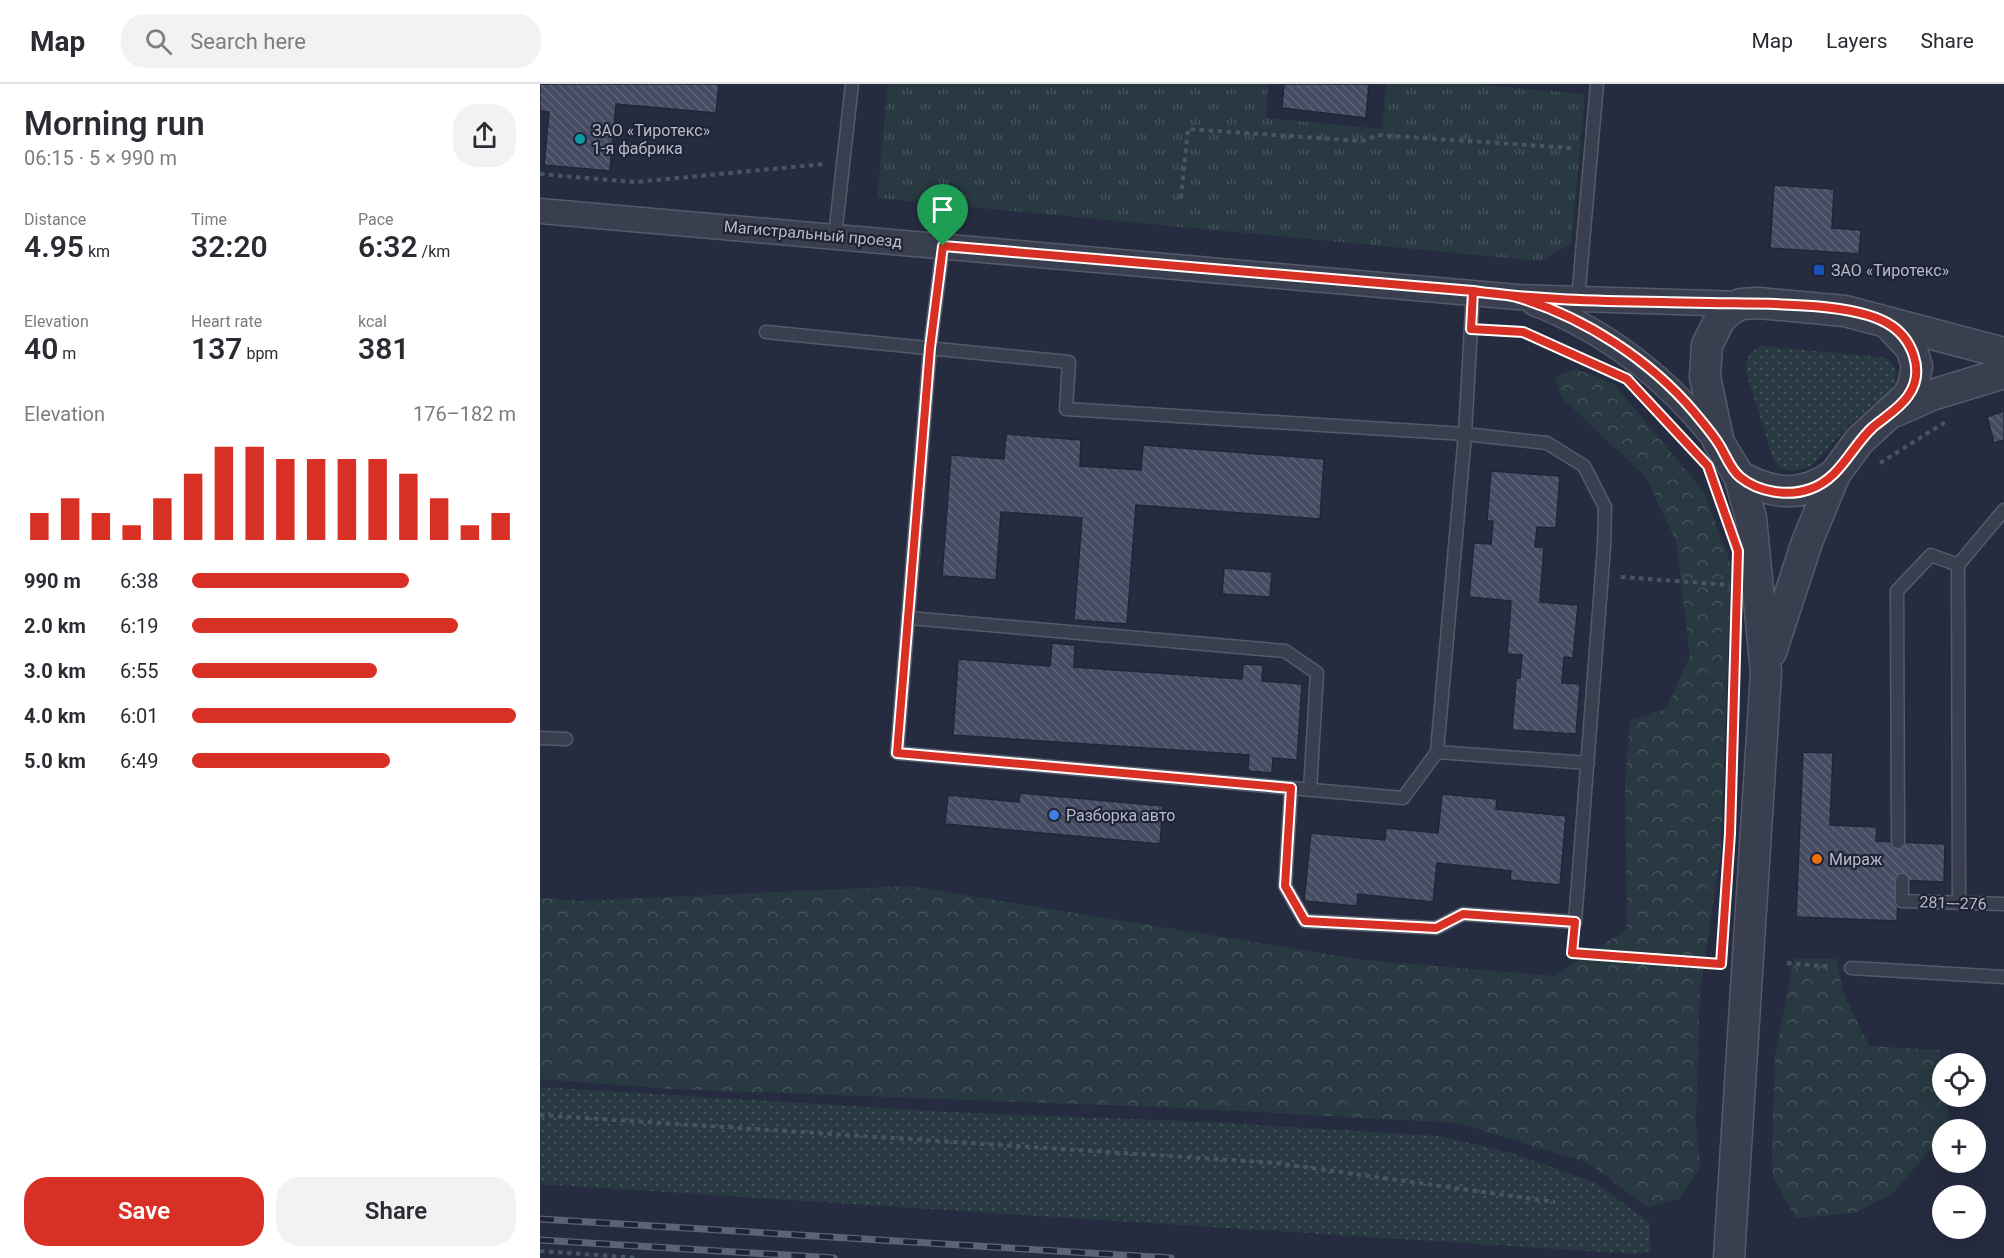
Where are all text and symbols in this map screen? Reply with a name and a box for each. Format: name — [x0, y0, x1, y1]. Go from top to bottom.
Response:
search box — [121, 14, 541, 68]
text: Map — [30, 25, 85, 58]
icon: search — [142, 25, 175, 58]
text: Search here — [190, 29, 306, 54]
text: Map — [1751, 29, 1793, 53]
text: Layers — [1826, 29, 1887, 53]
text: Share — [1920, 29, 1974, 53]
text: Morning run — [24, 104, 205, 143]
button: share — [453, 104, 516, 167]
place label: ЗАО «Тиротекс» 1-я фабрика — [592, 121, 710, 158]
marker: ЗАО «Тиротекс» 1-я фабрика — [573, 132, 587, 146]
text: 06:15 · 5 × 990 m — [24, 146, 177, 170]
pin — [917, 184, 968, 246]
icon: arrive — [926, 193, 959, 226]
text: Distance — [24, 210, 86, 229]
text: Time — [191, 210, 227, 229]
text: Pace — [358, 210, 394, 229]
street label: Магистральный проезд — [723, 217, 903, 251]
text: 4.95 — [24, 229, 84, 264]
text: 32:20 — [191, 229, 268, 264]
text: 6:32 — [358, 229, 418, 264]
text: km — [84, 242, 110, 261]
text: /km — [418, 242, 450, 261]
place label: ЗАО «Тиротекс» — [1831, 261, 1949, 280]
marker: ЗАО «Тиротекс» — [1812, 263, 1826, 277]
text: Elevation — [24, 312, 89, 331]
text: Heart rate — [191, 312, 262, 331]
text: kcal — [358, 312, 387, 331]
text: 40 — [24, 331, 58, 366]
text: 137 — [191, 331, 242, 366]
text: 381 — [358, 331, 409, 366]
text: m — [58, 344, 76, 363]
text: bpm — [242, 344, 278, 363]
text: Elevation — [24, 402, 105, 426]
text: 176–182 m — [413, 402, 516, 426]
text: 990 m — [24, 569, 81, 593]
text: 6:38 — [120, 569, 159, 593]
text: 2.0 km — [24, 614, 86, 638]
text: 6:19 — [120, 614, 159, 638]
text: 3.0 km — [24, 659, 86, 683]
text: 6:55 — [120, 659, 159, 683]
text: 4.0 km — [24, 704, 86, 728]
text: 6:01 — [120, 704, 159, 728]
text: 5.0 km — [24, 749, 86, 773]
text: 6:49 — [120, 749, 159, 773]
place label: Разборка авто — [1066, 806, 1175, 825]
marker: Разборка авто — [1047, 808, 1061, 822]
place label: Мираж — [1829, 850, 1883, 869]
marker: Мираж — [1810, 852, 1824, 866]
street label: 281---276 — [1919, 892, 1987, 914]
map controls — [1932, 1053, 1986, 1239]
button: locate — [1932, 1053, 1986, 1107]
button: + — [1932, 1119, 1986, 1173]
button: Save — [24, 1177, 264, 1246]
button: Share — [276, 1177, 516, 1246]
button: − — [1932, 1185, 1986, 1239]

